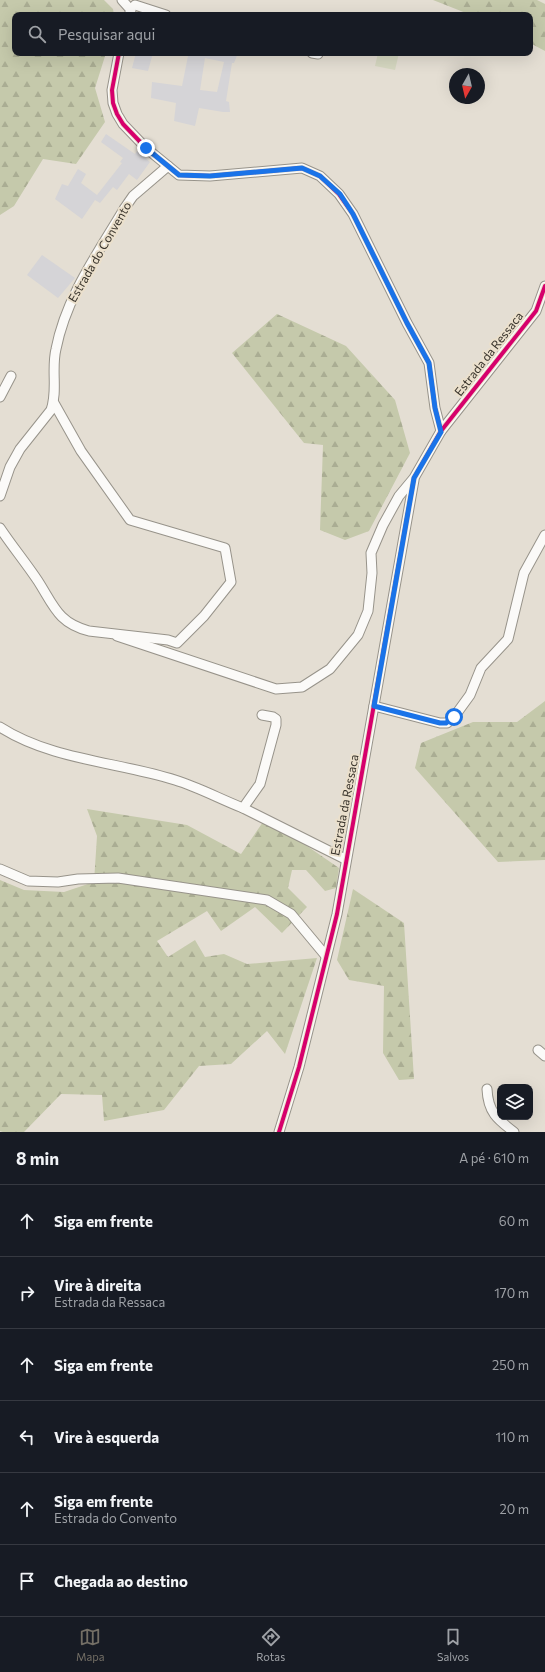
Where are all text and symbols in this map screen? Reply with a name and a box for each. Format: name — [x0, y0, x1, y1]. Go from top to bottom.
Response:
search box — [12, 12, 533, 56]
icon: search — [26, 23, 48, 45]
text: Pesquisar aqui — [58, 25, 155, 43]
north arrow — [449, 68, 485, 104]
route end — [137, 139, 155, 157]
street label: Estrada do Convento — [65, 199, 134, 304]
street label: Estrada da Ressaca — [451, 309, 525, 398]
route start — [445, 708, 463, 726]
street label: Estrada da Ressaca — [327, 753, 361, 857]
map controls — [497, 1084, 533, 1120]
button: layers — [497, 1084, 533, 1120]
text: 8 min — [16, 1148, 59, 1169]
text: A pé · 610 m — [459, 1150, 529, 1166]
icon: ahead — [16, 1210, 38, 1232]
text: Siga em frente — [54, 1212, 153, 1230]
text: 60 m — [499, 1213, 529, 1229]
text: Vire à direita — [54, 1276, 142, 1294]
icon: right — [16, 1282, 38, 1304]
text: 170 m — [494, 1285, 529, 1301]
text: Estrada da Ressaca — [54, 1294, 165, 1310]
icon: ahead — [16, 1354, 38, 1376]
text: Siga em frente — [54, 1356, 153, 1374]
text: 250 m — [492, 1357, 529, 1373]
icon: left — [16, 1426, 38, 1448]
text: Vire à esquerda — [54, 1428, 159, 1446]
text: 110 m — [496, 1429, 529, 1445]
text: Siga em frente — [54, 1492, 153, 1510]
icon: ahead — [16, 1498, 38, 1520]
text: 20 m — [500, 1501, 529, 1517]
text: Estrada do Convento — [54, 1510, 177, 1526]
icon: arrive — [16, 1570, 38, 1592]
text: Chegada ao destino — [54, 1572, 188, 1590]
tab: Mapa — [76, 1626, 104, 1663]
tab: Rotas — [256, 1626, 285, 1663]
tab: Salvos — [437, 1626, 469, 1663]

